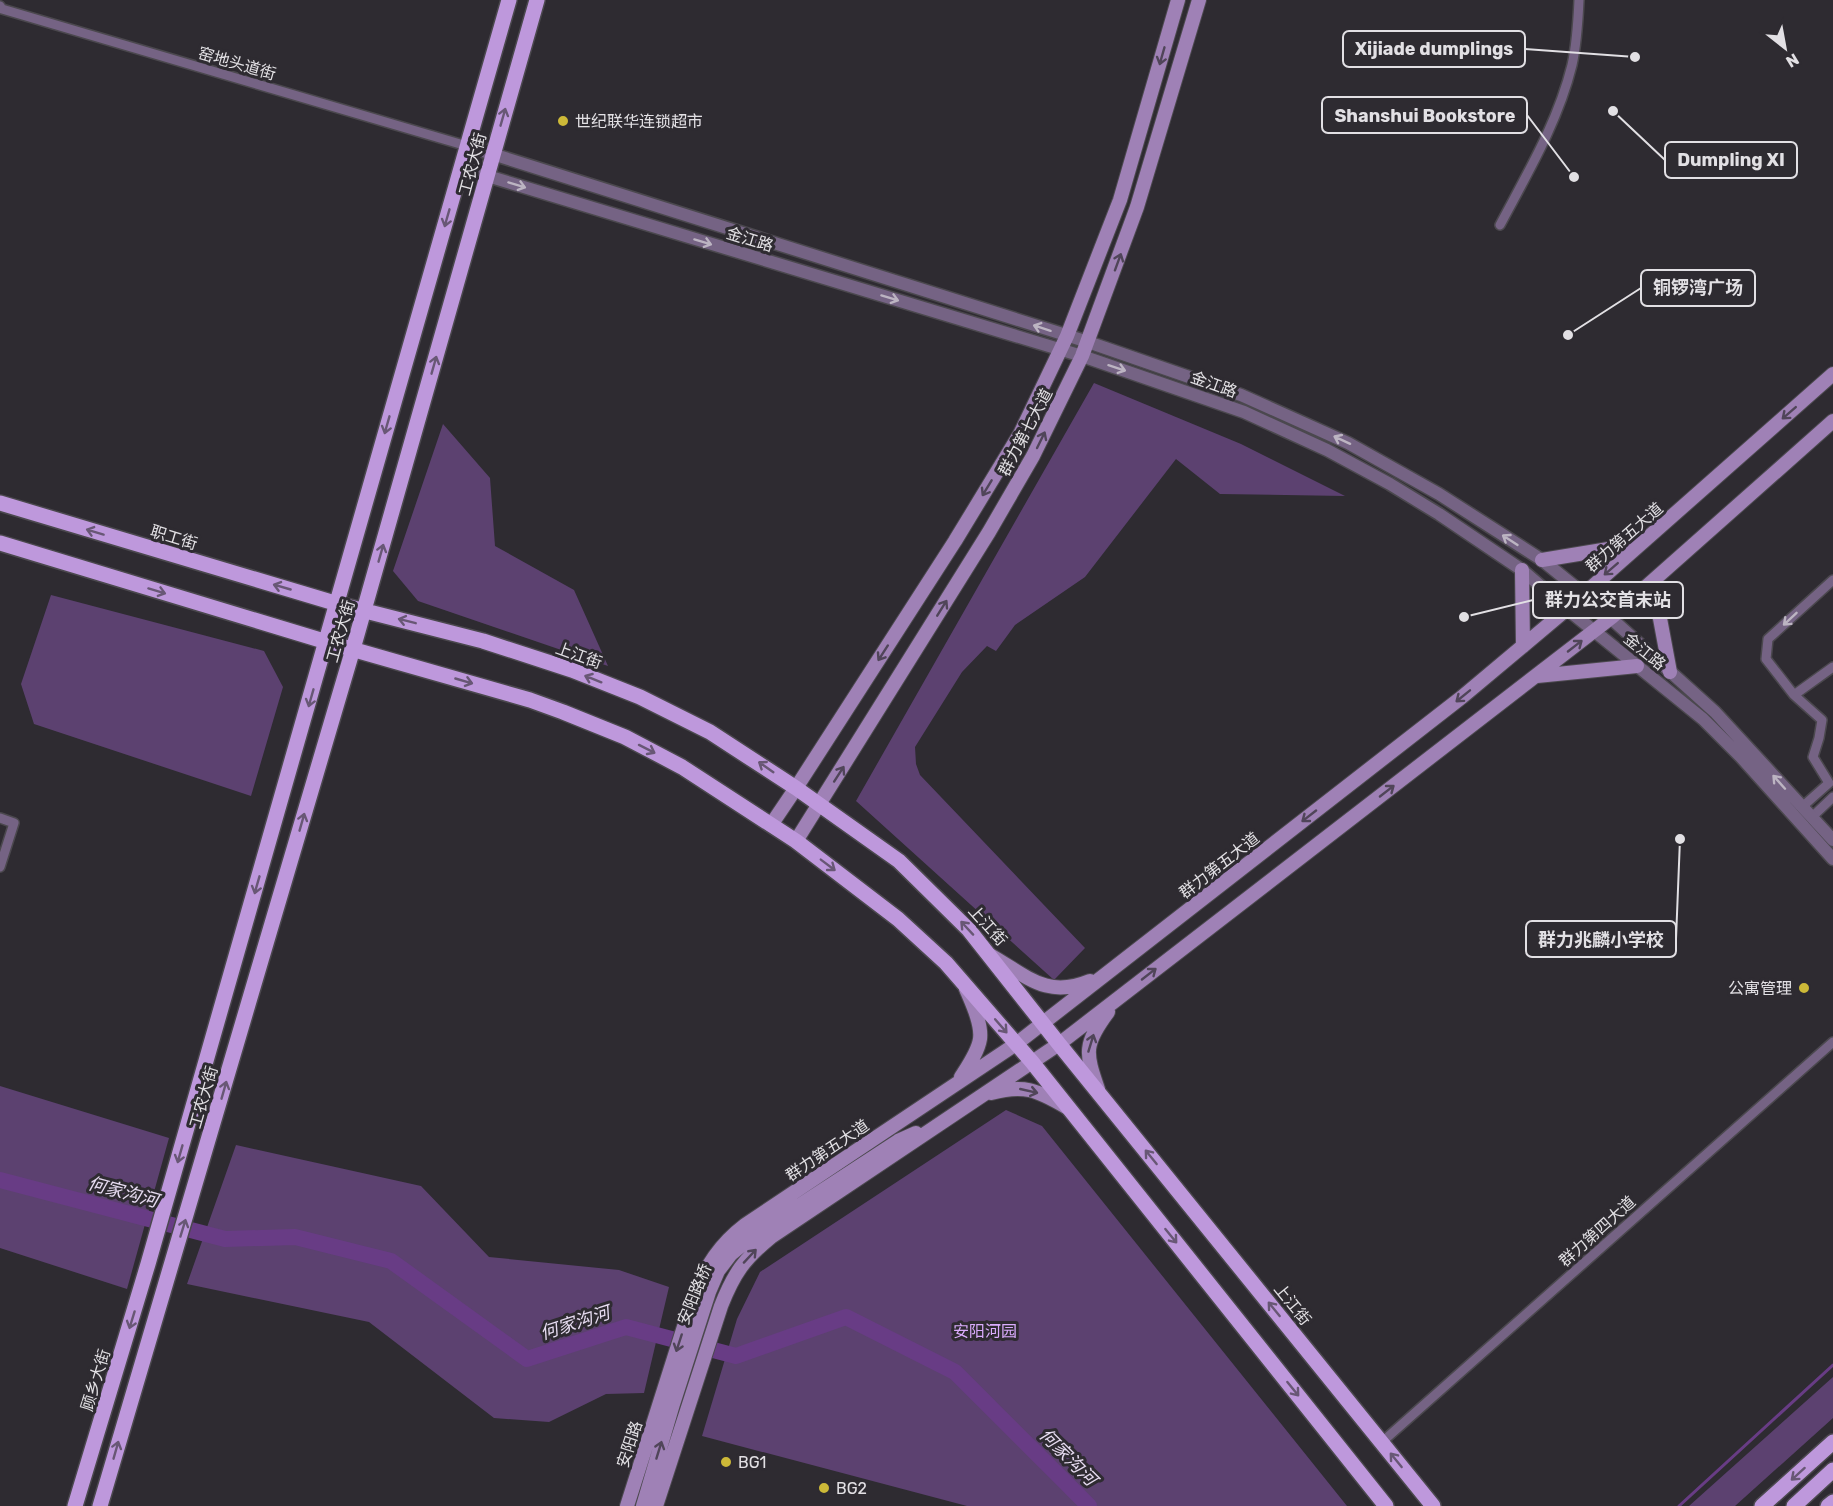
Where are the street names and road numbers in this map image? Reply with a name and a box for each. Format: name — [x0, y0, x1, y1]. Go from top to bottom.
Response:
street label: 窑地头道街 — [196, 43, 278, 84]
street label: 工农大街 — [455, 131, 490, 198]
street label: 金江路 — [724, 223, 776, 256]
street label: 金江路 — [1188, 367, 1240, 402]
street label: 群力第七大道 — [995, 385, 1056, 479]
street label: 群力第五大道 — [1582, 499, 1667, 576]
street label: 职工街 — [148, 521, 200, 554]
street label: 工农大街 — [323, 598, 358, 665]
street label: 金江路 — [1620, 629, 1669, 674]
street label: 上江街 — [553, 638, 605, 673]
street label: 群力第五大道 — [1176, 828, 1263, 902]
street label: 上江街 — [965, 901, 1011, 950]
street label: 工农大街 — [186, 1064, 221, 1131]
street label: 群力第五大道 — [782, 1116, 872, 1185]
street label: 群力第四大道 — [1555, 1192, 1639, 1271]
street label: 安阳路桥 — [674, 1261, 715, 1327]
street label: 上江街 — [1270, 1280, 1315, 1329]
street label: 顾乡大街 — [77, 1347, 114, 1414]
street label: 安阳路 — [613, 1418, 646, 1470]

